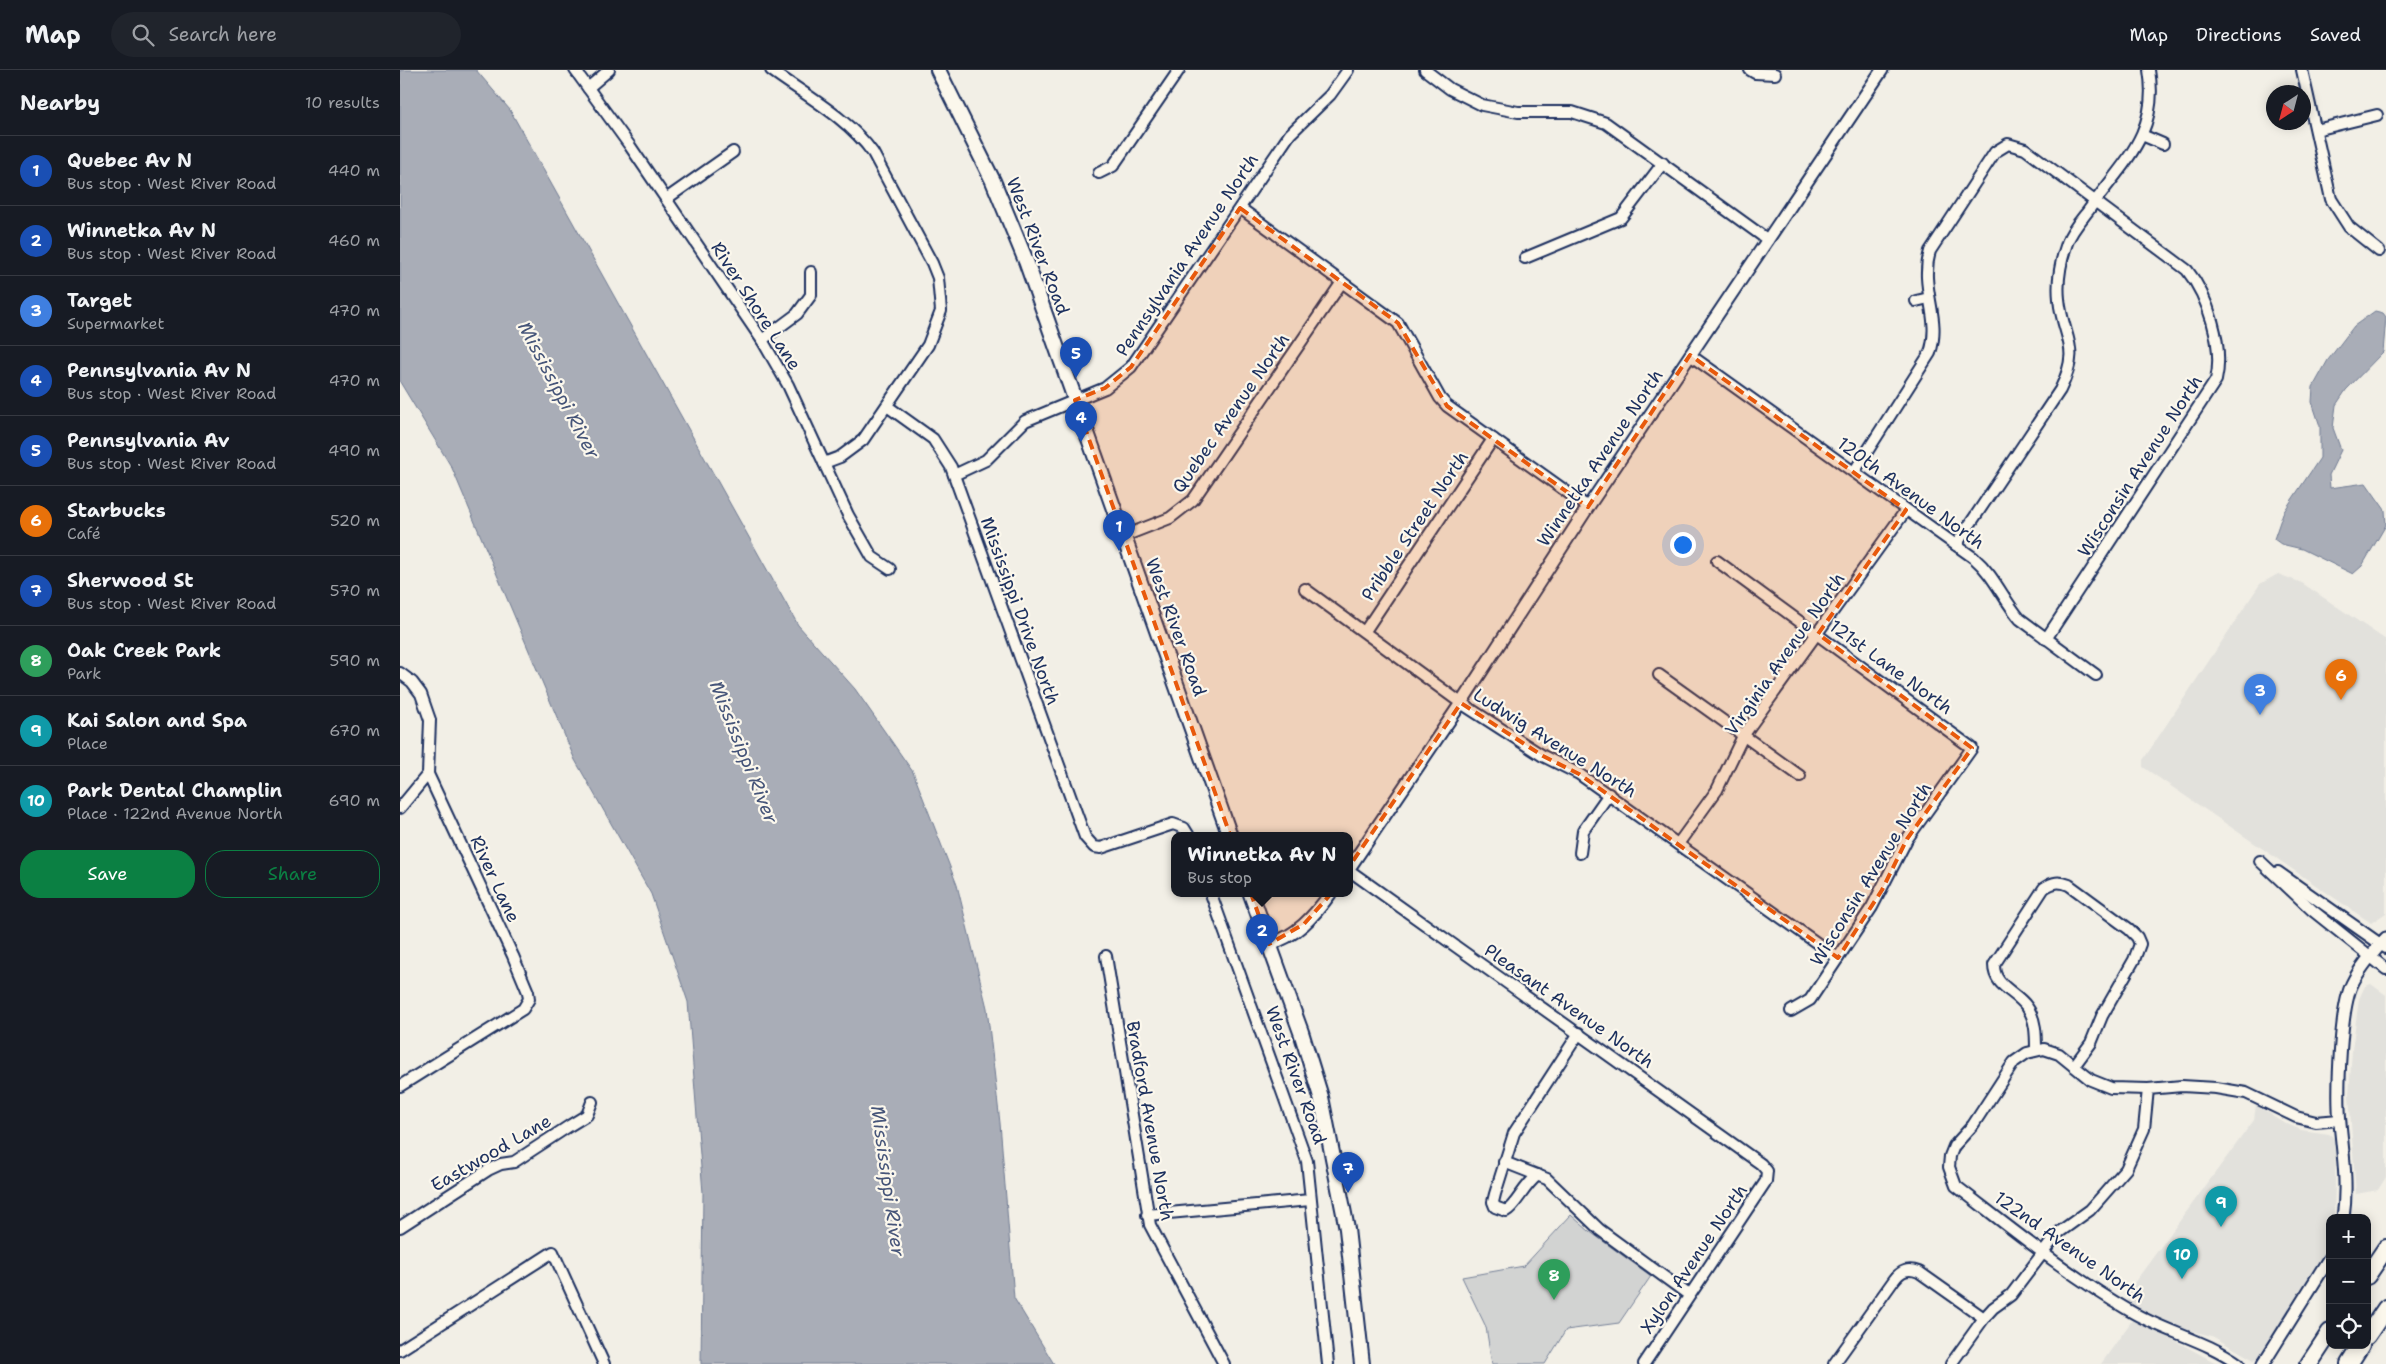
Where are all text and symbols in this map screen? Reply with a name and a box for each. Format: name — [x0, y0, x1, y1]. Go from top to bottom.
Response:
search box — [111, 12, 461, 57]
text: Map — [25, 19, 81, 51]
icon: search — [129, 21, 157, 49]
text: Search here — [169, 22, 277, 47]
text: Map — [2130, 23, 2168, 47]
text: Directions — [2196, 23, 2282, 47]
text: Saved — [2310, 23, 2361, 47]
north arrow — [2266, 85, 2311, 130]
text: Nearby — [20, 89, 100, 117]
text: 10 results — [305, 92, 380, 113]
text: Quebec Av N — [67, 148, 192, 173]
street label: Pennsylvania Avenue North — [1110, 149, 1264, 361]
text: 1 — [32, 160, 40, 181]
text: 440 m — [328, 160, 380, 181]
text: Bus stop · West River Road — [67, 173, 276, 194]
street label: West River Road — [1001, 174, 1075, 318]
text: Winnetka Av N — [67, 218, 216, 243]
text: 2 — [30, 230, 42, 251]
text: 460 m — [328, 230, 380, 251]
street label: River Shore Lane — [705, 237, 807, 375]
text: Bus stop · West River Road — [67, 243, 276, 264]
text: Target — [67, 288, 132, 313]
text: 3 — [30, 300, 42, 321]
text: 470 m — [329, 300, 380, 321]
text: Supermarket — [67, 313, 164, 334]
water label: Mississippi River — [512, 317, 606, 464]
street label: Quebec Avenue North — [1167, 328, 1295, 498]
pin: 5 — [1060, 337, 1092, 378]
text: Pennsylvania Av N — [67, 358, 251, 383]
street label: Winnetka Avenue North — [1532, 365, 1668, 551]
text: 4 — [30, 370, 42, 391]
text: 470 m — [329, 370, 380, 391]
street label: Wisconsin Avenue North — [2072, 370, 2208, 562]
text: Bus stop · West River Road — [67, 383, 276, 404]
pin: 4 — [1065, 401, 1097, 442]
text: Pennsylvania Av — [67, 428, 230, 453]
street label: 120th Avenue North — [1832, 431, 1990, 555]
text: 5 — [31, 440, 41, 461]
text: 490 m — [328, 440, 380, 461]
street label: Pribble Street North — [1356, 446, 1474, 606]
text: Bus stop · West River Road — [67, 453, 276, 474]
text: Starbucks — [67, 498, 166, 523]
text: 6 — [30, 510, 42, 531]
text: 520 m — [330, 510, 380, 531]
pin: 1 — [1103, 510, 1135, 551]
street label: Mississippi Drive North — [975, 514, 1065, 708]
text: Café — [67, 523, 101, 544]
your location — [1670, 532, 1696, 558]
street label: West River Road — [1140, 555, 1212, 699]
text: Sherwood St — [67, 568, 194, 593]
street label: Virginia Avenue North — [1720, 568, 1850, 740]
text: 7 — [30, 580, 42, 601]
text: 570 m — [330, 580, 380, 601]
text: Bus stop · West River Road — [67, 593, 276, 614]
street label: 121st Lane North — [1825, 614, 1957, 720]
text: Oak Creek Park — [67, 638, 221, 663]
text: 8 — [30, 650, 42, 671]
text: 590 m — [330, 650, 380, 671]
pin: 6 — [2325, 659, 2357, 700]
text: Park — [67, 663, 101, 684]
pin: 3 — [2244, 674, 2276, 715]
water label: Mississippi River — [704, 677, 784, 828]
street label: Ludwig Avenue North — [1469, 683, 1641, 803]
text: Kai Salon and Spa — [67, 708, 247, 733]
text: 9 — [30, 720, 42, 741]
text: 670 m — [329, 720, 380, 741]
text: Place — [67, 733, 108, 754]
text: Park Dental Champlin — [67, 778, 282, 803]
street label: Wisconsin Avenue North — [1805, 778, 1937, 970]
text: 10 — [27, 790, 45, 811]
text: 690 m — [329, 790, 380, 811]
text: Place · 122nd Avenue North — [67, 803, 283, 824]
street label: River Lane — [464, 832, 526, 926]
popup — [1171, 832, 1353, 897]
text: Winnetka Av N — [1188, 842, 1337, 867]
button: Save — [20, 850, 195, 898]
button: Share — [205, 850, 380, 898]
text: Bus stop — [1188, 867, 1252, 888]
pin: 2 — [1246, 914, 1278, 955]
street label: Pleasant Avenue North — [1479, 938, 1659, 1074]
street label: West River Road — [1260, 1003, 1332, 1147]
street label: Bradford Avenue North — [1121, 1019, 1179, 1223]
water label: Mississippi River — [865, 1104, 911, 1259]
street label: Eastwood Lane — [426, 1109, 556, 1197]
pin: 7 — [1332, 1152, 1364, 1193]
street label: Xylon Avenue North — [1635, 1180, 1753, 1338]
street label: 122nd Avenue North — [1990, 1186, 2150, 1308]
pin: 9 — [2205, 1186, 2237, 1227]
map controls — [2326, 1214, 2371, 1349]
button: + — [2326, 1214, 2371, 1259]
pin: 10 — [2166, 1238, 2198, 1279]
pin: 8 — [1538, 1259, 1570, 1300]
button: − — [2326, 1259, 2371, 1304]
button: locate — [2326, 1304, 2371, 1349]

